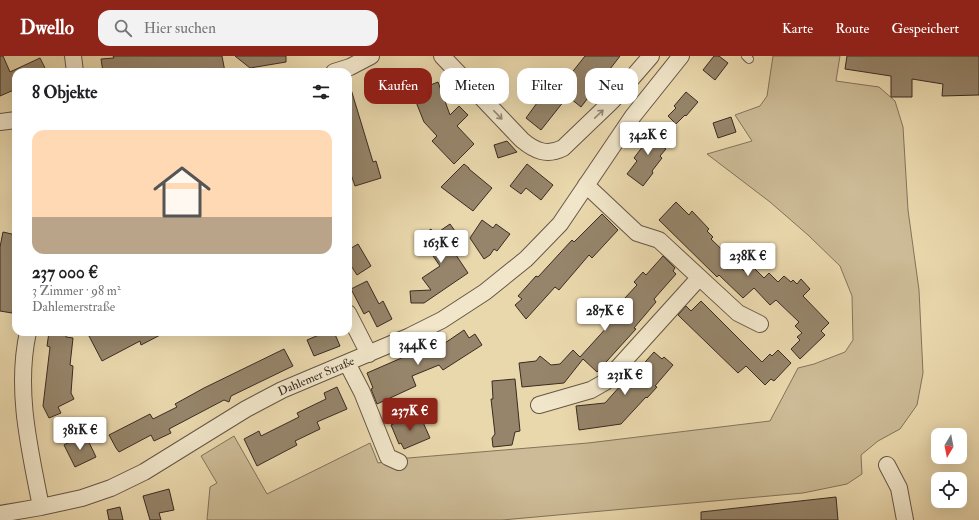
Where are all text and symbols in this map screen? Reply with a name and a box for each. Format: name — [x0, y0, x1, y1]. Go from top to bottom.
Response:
search box — [98, 10, 378, 46]
text: Dwello — [20, 16, 74, 40]
icon: search — [112, 17, 134, 39]
text: Hier suchen — [144, 19, 216, 38]
text: Karte — [782, 20, 813, 37]
text: Route — [835, 20, 869, 37]
text: Gespeichert — [891, 20, 959, 37]
chip: Kaufen — [364, 68, 432, 104]
chip: Mieten — [440, 68, 509, 104]
chip: Filter — [517, 68, 577, 104]
chip: Neu — [585, 68, 638, 104]
icon: filters — [310, 81, 332, 103]
text: 8 Objekte — [32, 82, 97, 103]
one-way arrow — [594, 109, 604, 119]
one-way arrow — [493, 110, 503, 120]
pin: 342K € — [615, 122, 681, 156]
text: 342K € — [629, 127, 667, 143]
icon: home — [146, 156, 218, 228]
pin: 163K € — [408, 230, 474, 264]
text: 163K € — [423, 235, 459, 251]
pin: 238K € — [715, 243, 781, 277]
text: 238K € — [729, 248, 767, 264]
text: 237 000 € — [32, 262, 98, 283]
text: 3 Zimmer · 98 m² — [32, 283, 121, 299]
pin: 287K € — [572, 298, 638, 332]
text: Dahlemerstraße — [32, 299, 115, 315]
text: 287K € — [586, 303, 624, 319]
pin: 344K € — [385, 332, 451, 366]
text: 344K € — [399, 337, 437, 353]
street label: Dahlemer Straße — [276, 354, 357, 399]
pin: 231K € — [592, 362, 658, 396]
text: 231K € — [607, 367, 643, 383]
pin: 237K € — [377, 398, 443, 432]
text: 237K € — [392, 403, 428, 419]
pin: 381K € — [47, 417, 113, 451]
text: 381K € — [62, 422, 98, 438]
north arrow — [931, 428, 967, 464]
map controls — [931, 428, 967, 508]
button: locate — [931, 472, 967, 508]

